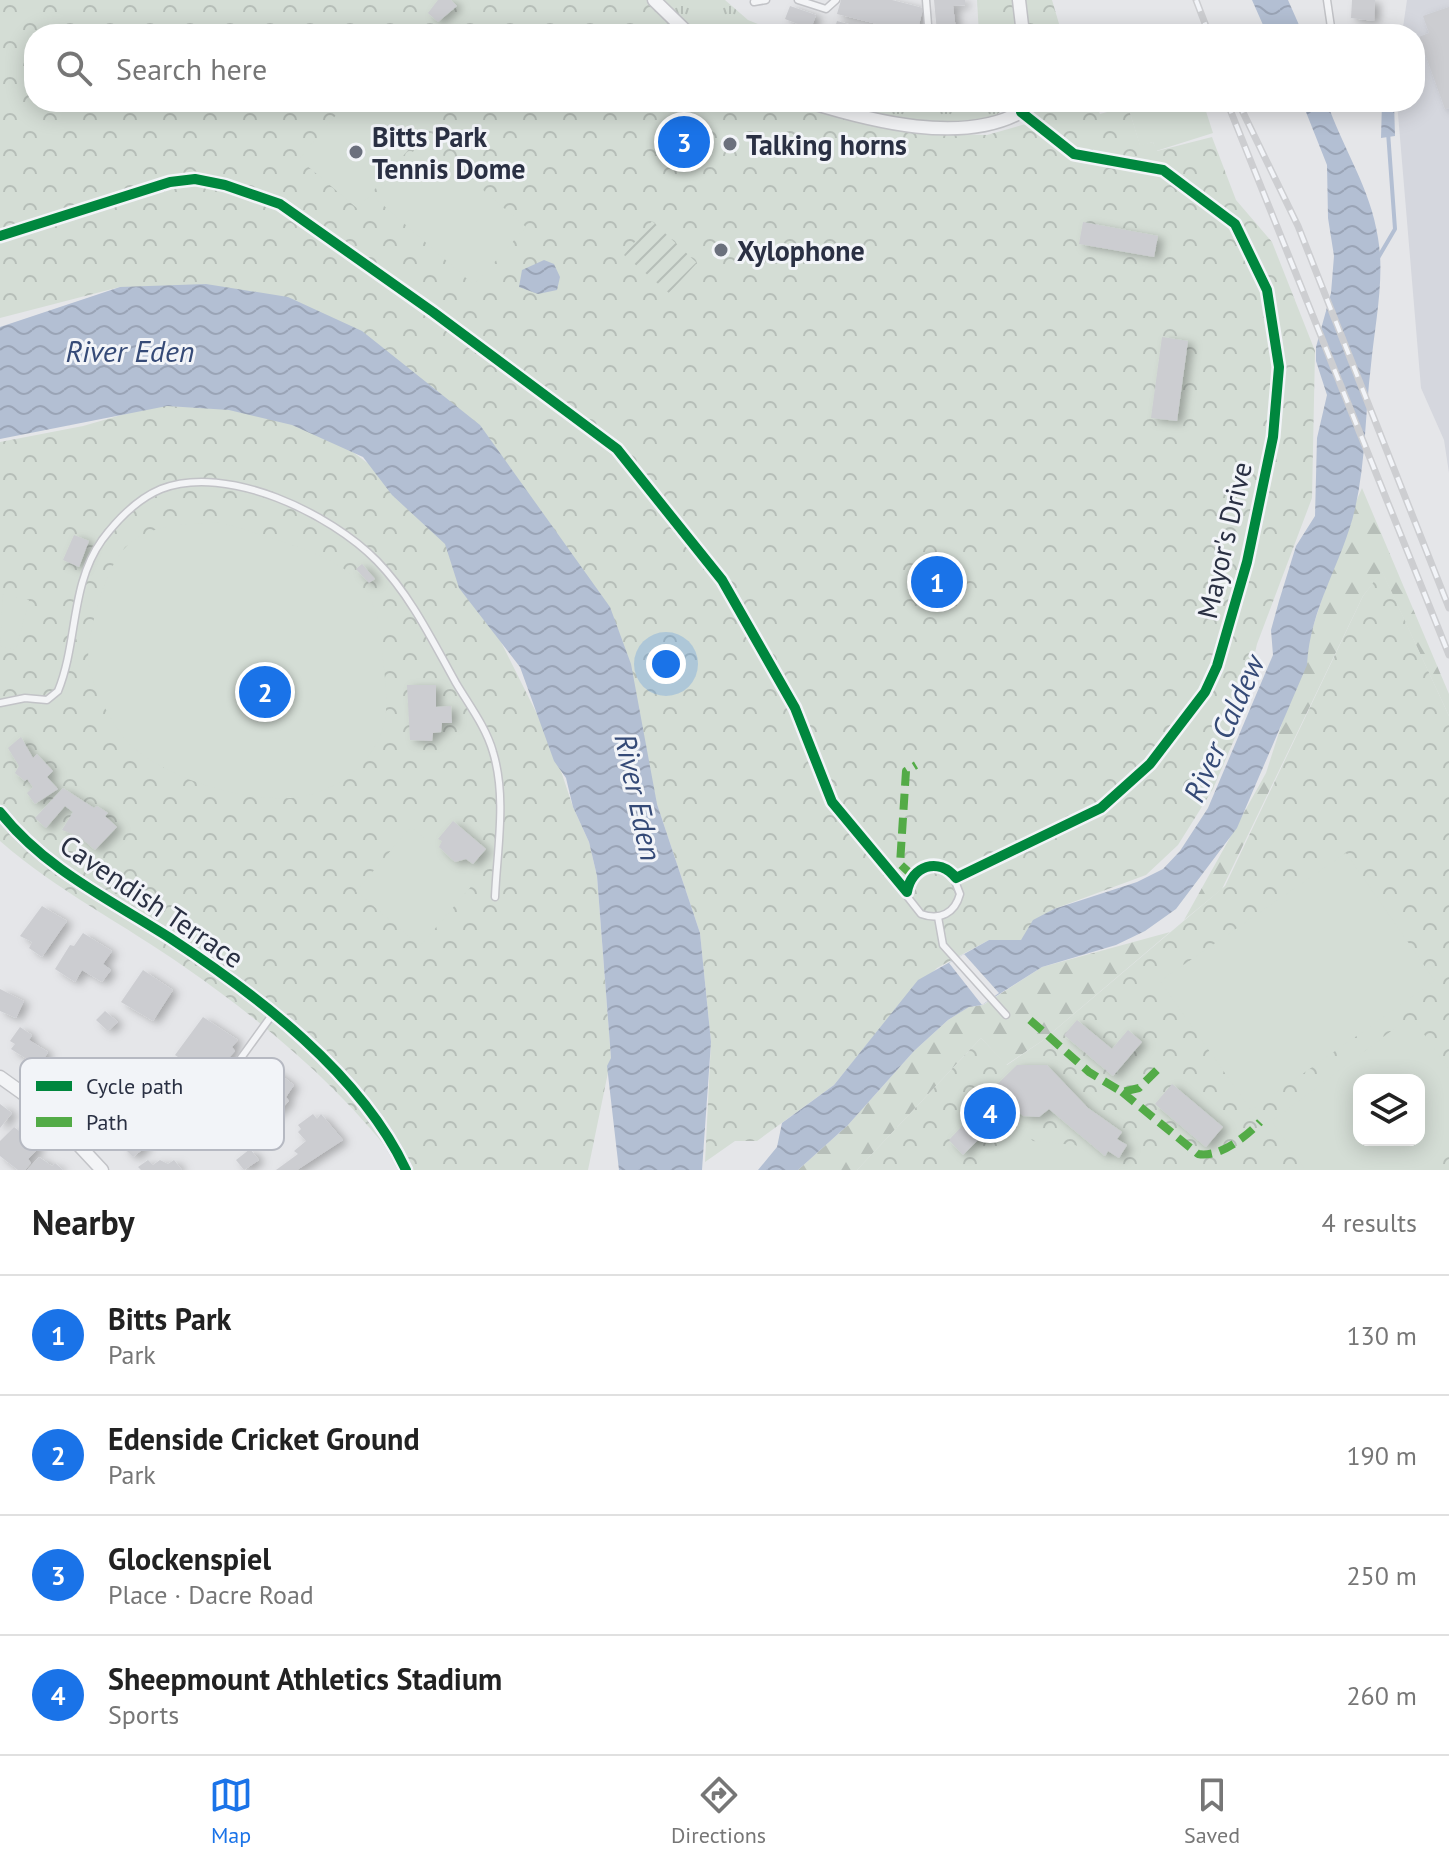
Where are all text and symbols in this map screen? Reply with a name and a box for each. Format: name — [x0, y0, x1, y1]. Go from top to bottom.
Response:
search box — [24, 24, 1425, 112]
icon: search — [52, 46, 96, 90]
text: Search here — [116, 49, 267, 88]
pin: 3 — [658, 112, 710, 172]
place label: Bitts Park Tennis Dome — [372, 118, 525, 187]
place label: Talking horns — [746, 126, 907, 163]
marker: Talking horns — [721, 135, 739, 153]
marker: Bitts Park Tennis Dome — [347, 143, 365, 161]
place label: Xylophone — [737, 232, 865, 269]
marker: Xylophone — [712, 241, 730, 259]
water label: River Eden — [65, 331, 195, 370]
street label: Mayor's Drive — [1188, 458, 1260, 622]
pin: 1 — [911, 552, 963, 612]
your location — [646, 644, 686, 684]
water label: River Caldew — [1173, 646, 1274, 807]
pin: 2 — [239, 662, 291, 722]
water label: River Eden — [607, 730, 671, 864]
street label: Cavendish Terrace — [53, 826, 251, 976]
legend — [20, 1058, 284, 1150]
text: Cycle path — [86, 1072, 183, 1100]
map controls — [1353, 1074, 1425, 1146]
button: layers — [1353, 1074, 1425, 1146]
pin: 4 — [964, 1083, 1016, 1143]
text: Path — [86, 1108, 128, 1136]
text: Nearby — [32, 1200, 134, 1244]
text: 4 results — [1322, 1206, 1417, 1239]
text: Bitts Park — [108, 1299, 231, 1338]
text: 1 — [51, 1319, 65, 1352]
text: 130 m — [1346, 1319, 1417, 1352]
text: Park — [108, 1338, 156, 1371]
text: Edenside Cricket Ground — [108, 1419, 420, 1458]
text: 2 — [51, 1439, 65, 1472]
text: 190 m — [1346, 1439, 1417, 1472]
text: Park — [108, 1458, 156, 1491]
text: Glockenspiel — [108, 1539, 271, 1578]
text: 3 — [51, 1559, 65, 1592]
text: 250 m — [1346, 1559, 1417, 1592]
text: Place · Dacre Road — [108, 1578, 314, 1611]
text: Sheepmount Athletics Stadium — [108, 1659, 502, 1698]
text: 4 — [51, 1679, 65, 1712]
text: 260 m — [1346, 1679, 1417, 1712]
text: Sports — [108, 1698, 179, 1731]
tab: Map — [209, 1773, 253, 1849]
tab: Directions — [671, 1773, 766, 1849]
tab: Saved — [1184, 1773, 1240, 1849]

